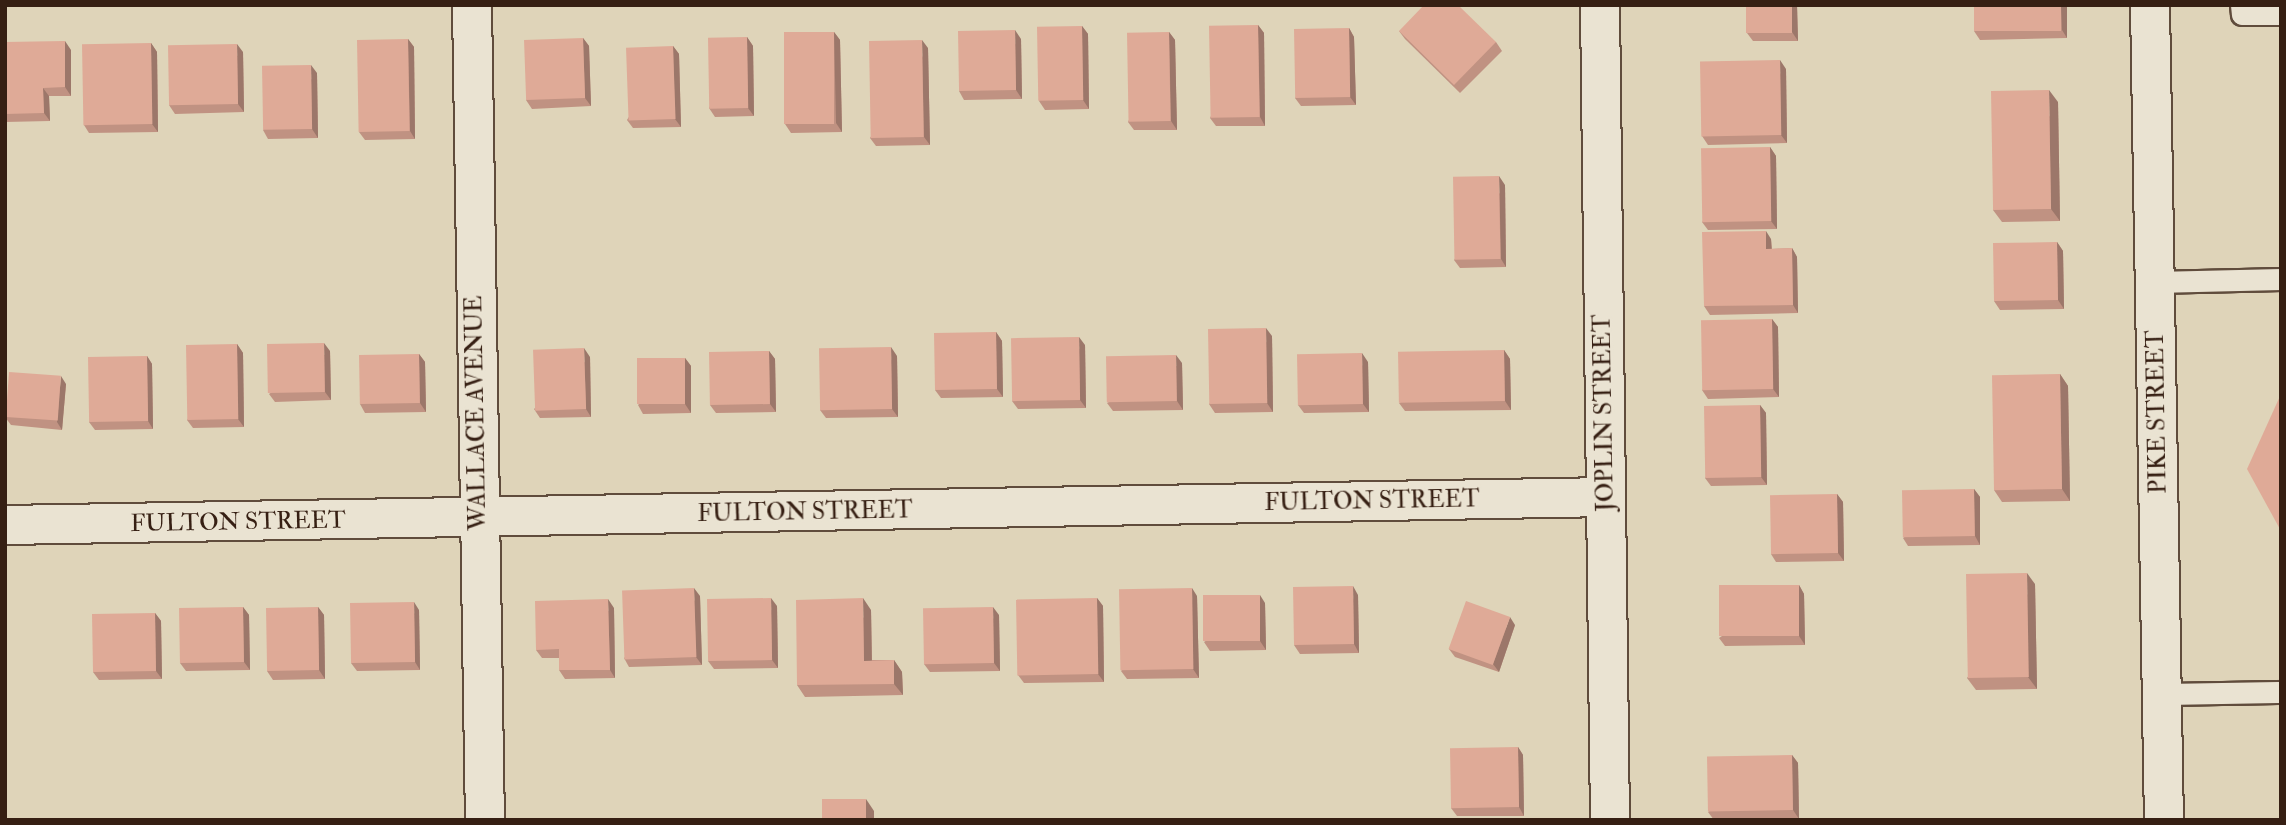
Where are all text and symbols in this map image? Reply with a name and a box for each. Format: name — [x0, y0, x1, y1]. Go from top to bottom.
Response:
street label: WALLACE AVENUE — [460, 295, 492, 531]
street label: JOPLIN STREET — [1588, 314, 1620, 512]
street label: PIKE STREET — [2141, 330, 2173, 494]
street label: FULTON STREET — [1264, 485, 1480, 517]
street label: FULTON STREET — [697, 496, 913, 528]
street label: FULTON STREET — [130, 506, 346, 538]

